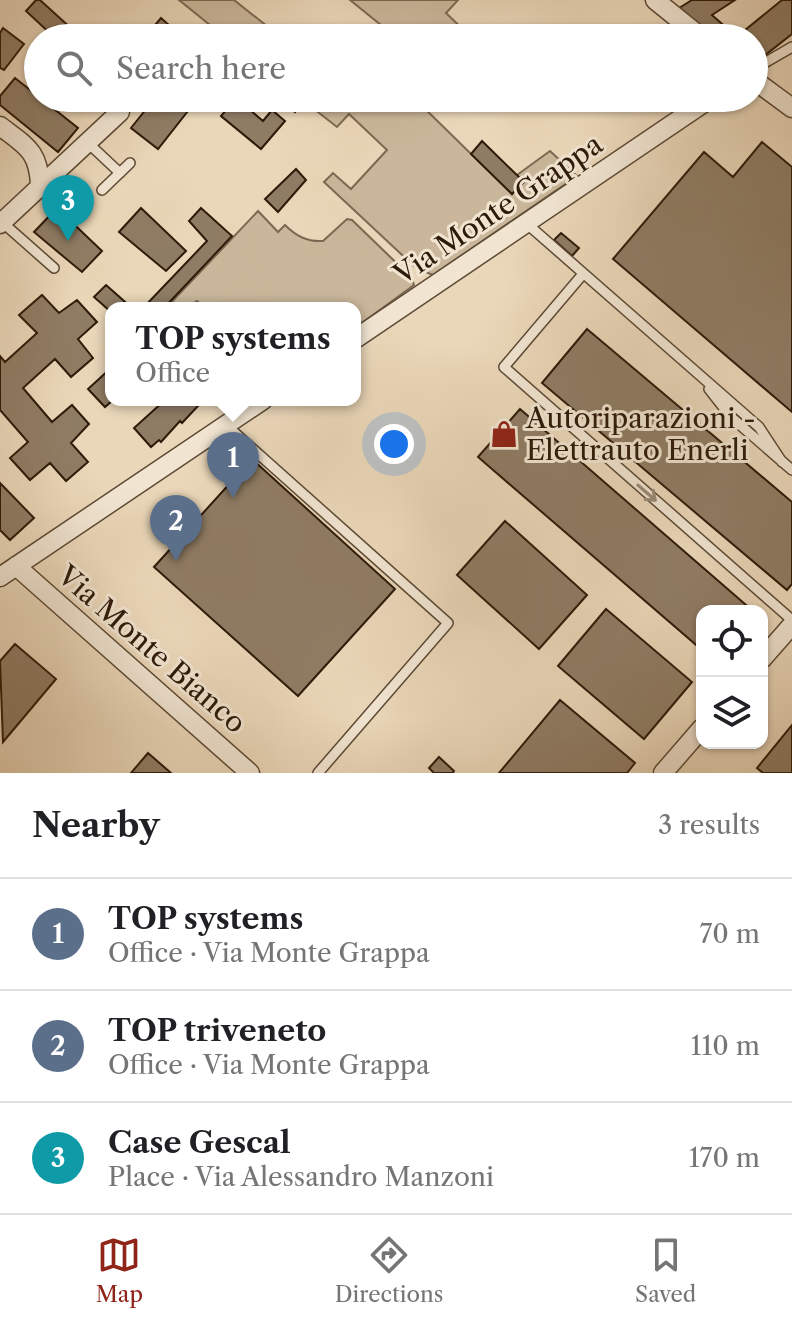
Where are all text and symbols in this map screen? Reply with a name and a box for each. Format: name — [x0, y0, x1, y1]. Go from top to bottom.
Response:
search box — [24, 24, 768, 112]
icon: search — [52, 46, 96, 90]
text: Search here — [116, 50, 286, 87]
street label: Via Monte Grappa — [386, 126, 609, 292]
pin: 3 — [42, 175, 94, 241]
popup — [105, 302, 361, 406]
text: TOP systems — [135, 320, 331, 357]
text: Office — [135, 357, 210, 389]
place label: Autoriparazioni - Elettrauto Enerli — [525, 401, 756, 467]
shop icon: Autoriparazioni - Elettrauto Enerli — [489, 419, 519, 449]
your location — [374, 424, 414, 464]
pin: 1 — [207, 432, 259, 498]
one-way arrow — [636, 483, 656, 501]
pin: 2 — [150, 495, 202, 561]
street label: Via Monte Bianco — [50, 557, 253, 740]
map controls — [696, 605, 768, 749]
button: locate — [696, 605, 768, 677]
button: layers — [696, 677, 768, 749]
text: Nearby — [32, 804, 160, 846]
text: 3 results — [658, 809, 760, 841]
text: TOP systems — [108, 900, 303, 937]
text: 1 — [52, 918, 64, 950]
text: 70 m — [700, 918, 760, 950]
text: Office · Via Monte Grappa — [108, 937, 430, 969]
text: TOP triveneto — [108, 1012, 326, 1049]
text: 2 — [50, 1030, 66, 1062]
text: 110 m — [691, 1030, 760, 1062]
text: Office · Via Monte Grappa — [108, 1049, 430, 1081]
text: Case Gescal — [108, 1124, 291, 1161]
text: 3 — [51, 1142, 65, 1174]
text: 170 m — [689, 1142, 760, 1174]
text: Place · Via Alessandro Manzoni — [108, 1161, 494, 1193]
tab: Map — [96, 1233, 143, 1308]
tab: Directions — [335, 1233, 443, 1308]
tab: Saved — [635, 1233, 696, 1308]

